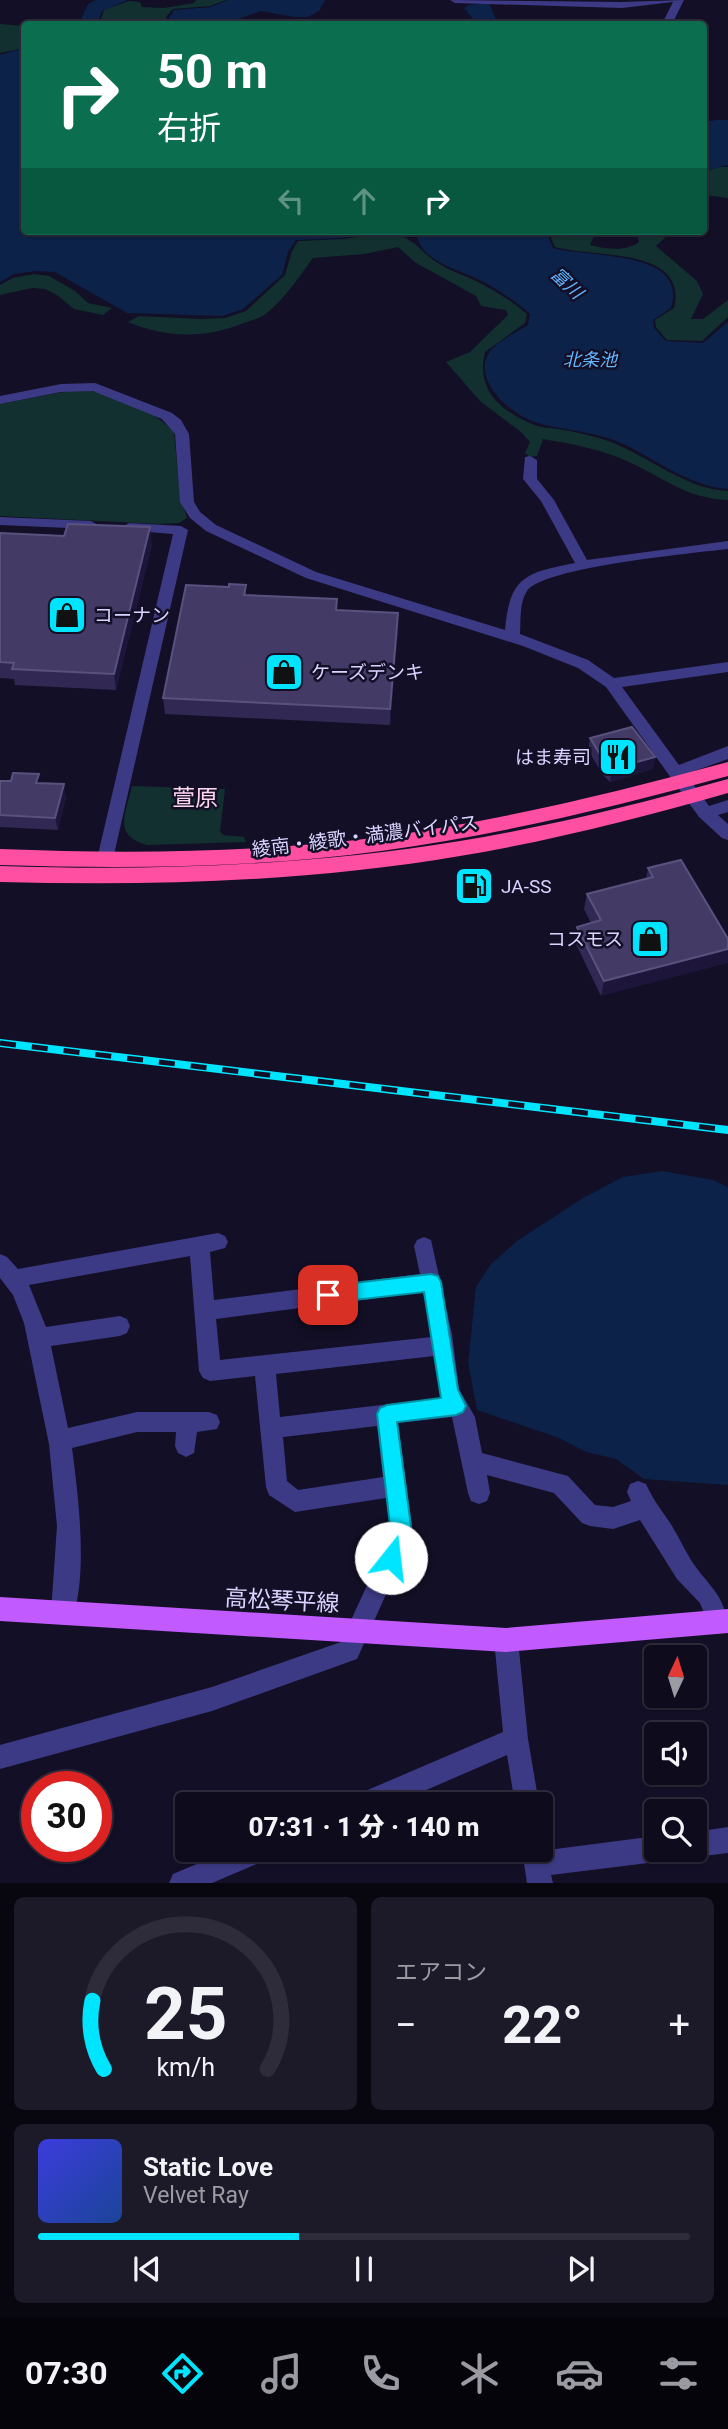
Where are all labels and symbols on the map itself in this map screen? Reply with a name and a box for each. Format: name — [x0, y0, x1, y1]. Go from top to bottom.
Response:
water label: 富川 — [547, 263, 589, 304]
water label: 北条池 — [563, 349, 619, 370]
shop icon: コーナン — [46, 594, 88, 636]
place label: コーナン — [94, 604, 170, 627]
shop icon: ケーズデンキ — [263, 651, 305, 693]
place label: ケーズデンキ — [311, 661, 424, 684]
restaurant icon: はま寿司 — [597, 736, 639, 778]
place label: はま寿司 — [515, 746, 591, 769]
district label: 萱原 — [172, 785, 218, 812]
street label: 綾南・綾歌・満濃バイパス — [251, 811, 479, 861]
fuel station icon: JA-SS — [453, 865, 495, 907]
place label: JA-SS — [501, 875, 552, 898]
shop icon: コスモス — [629, 918, 671, 960]
place label: コスモス — [547, 928, 623, 951]
pin — [298, 1265, 358, 1325]
position arrow — [354, 1521, 428, 1595]
street label: 高松琴平線 — [224, 1585, 340, 1617]
north arrow — [644, 1645, 707, 1708]
speed limit sign: 30 — [21, 1771, 112, 1862]

